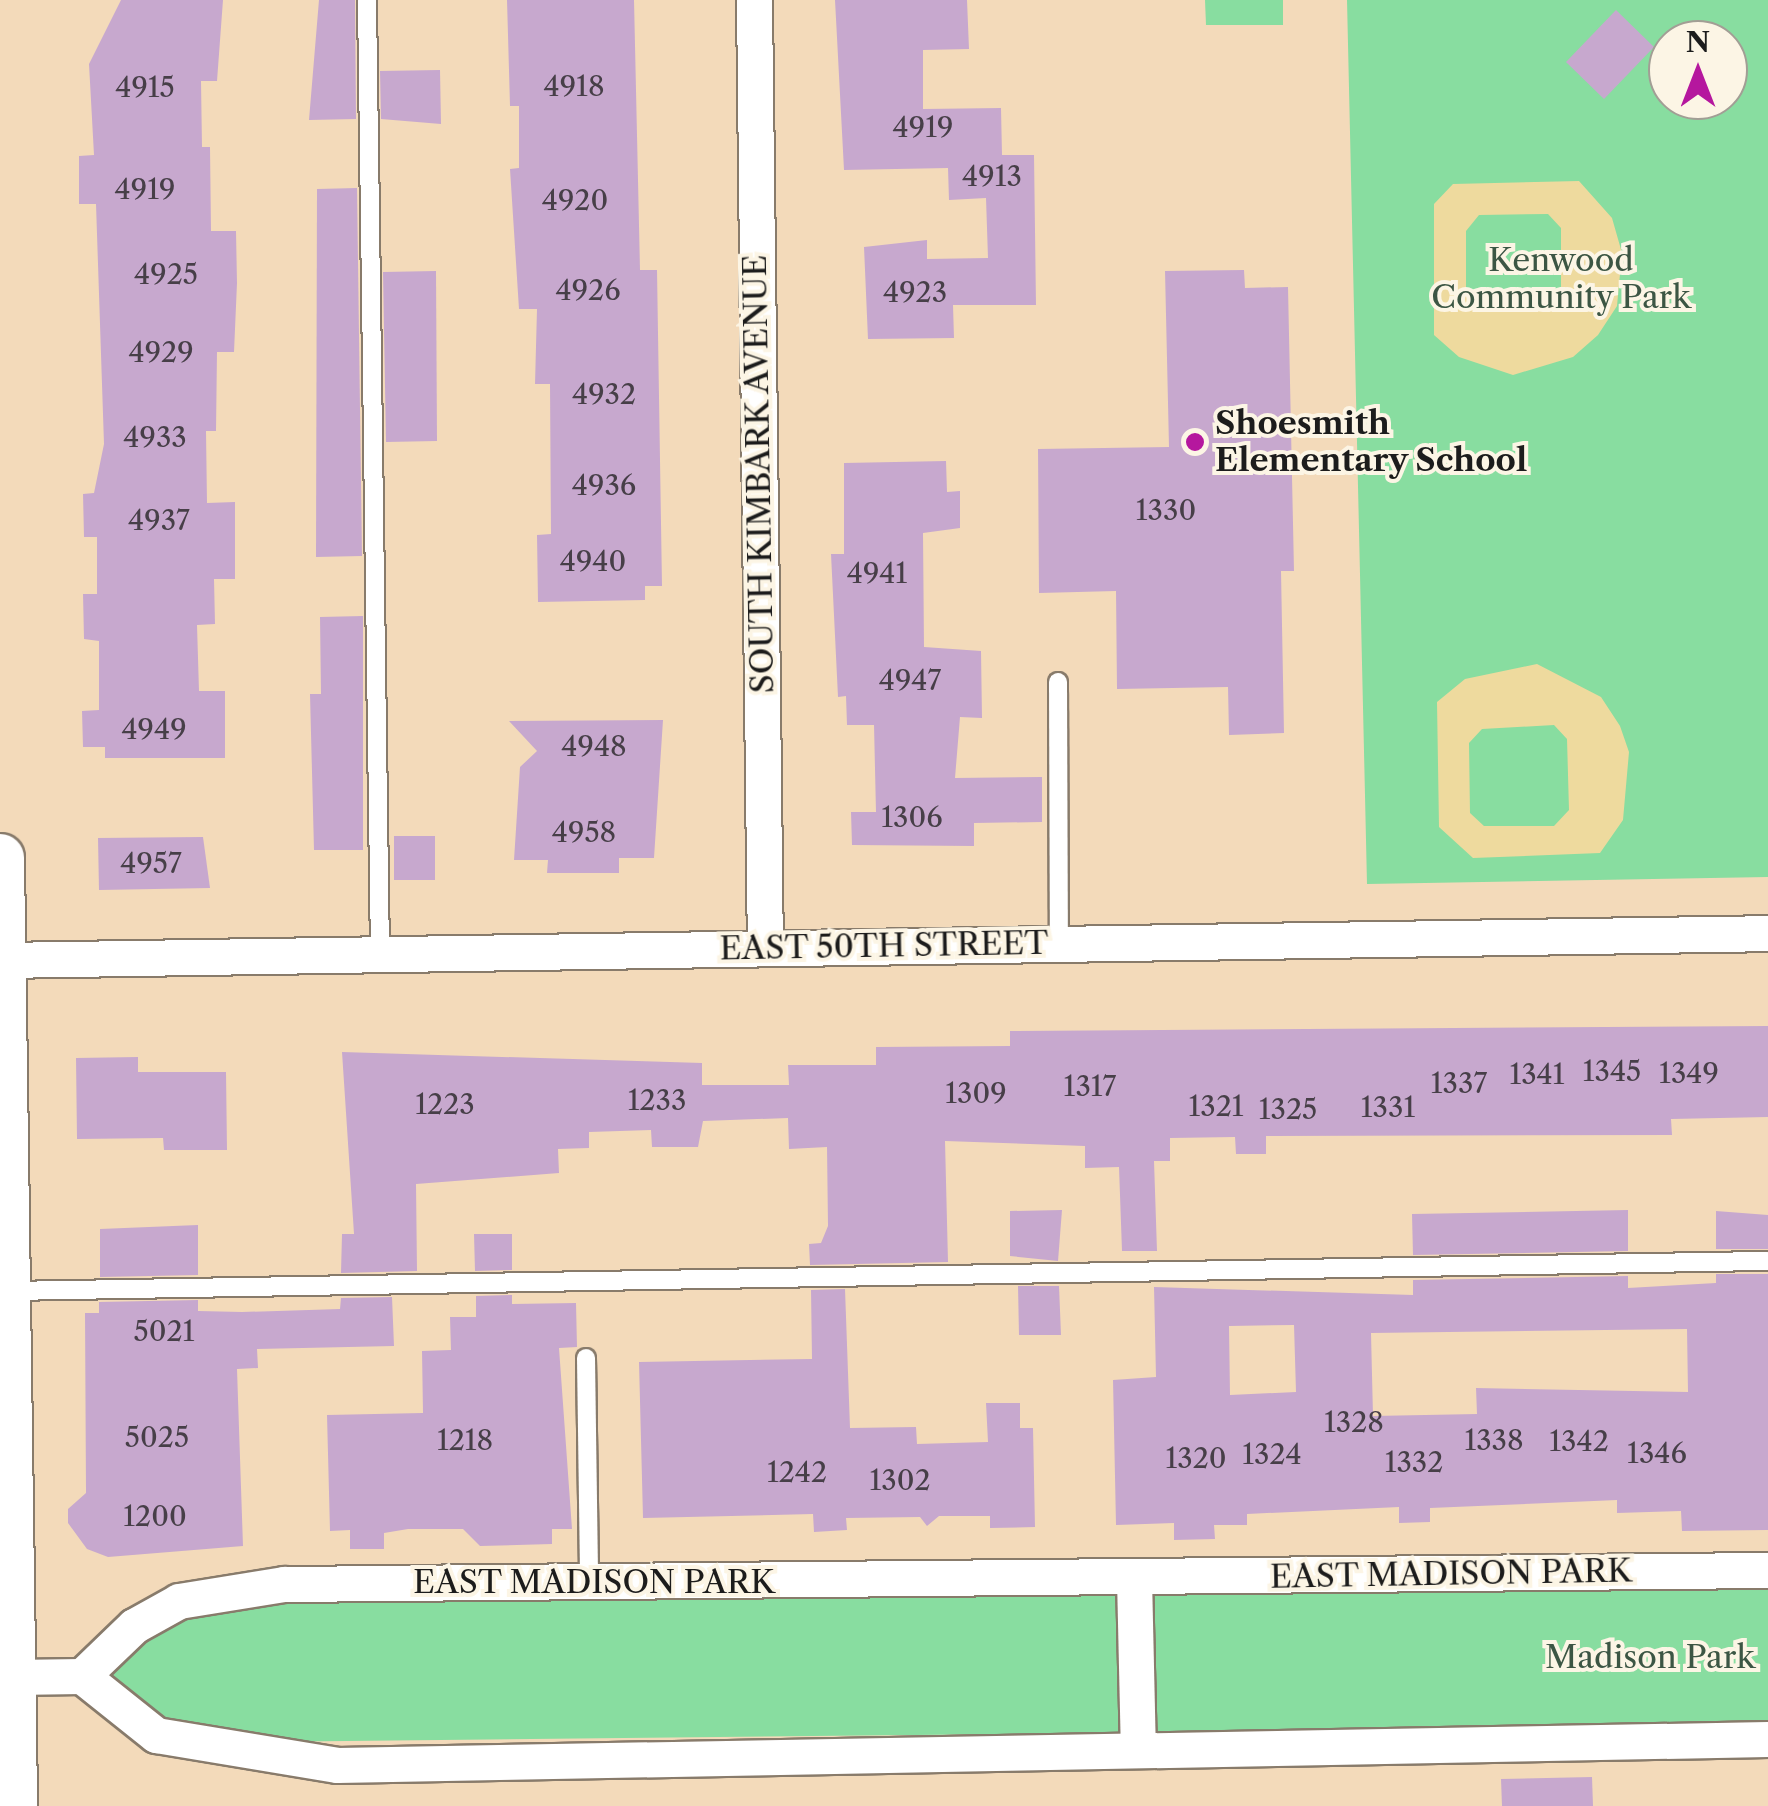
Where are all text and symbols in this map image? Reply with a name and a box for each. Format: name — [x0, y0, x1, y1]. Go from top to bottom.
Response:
north arrow — [1648, 20, 1748, 120]
text: N — [1686, 25, 1710, 59]
house number: 4918 — [544, 69, 604, 103]
house number: 4915 — [115, 70, 175, 104]
house number: 4919 — [893, 110, 953, 144]
house number: 4913 — [962, 159, 1022, 193]
house number: 4919 — [115, 172, 175, 206]
house number: 4920 — [542, 183, 608, 217]
park label: Kenwood Community Park — [1431, 242, 1691, 317]
street label: SOUTH KIMBARK AVENUE — [736, 253, 782, 695]
house number: 4925 — [134, 257, 198, 291]
house number: 4926 — [555, 273, 621, 307]
house number: 4923 — [883, 275, 947, 309]
house number: 4929 — [128, 335, 194, 369]
house number: 4932 — [572, 377, 636, 411]
place label: Shoesmith Elementary School — [1215, 405, 1528, 480]
house number: 4933 — [123, 420, 187, 454]
marker: Shoesmith Elementary School — [1184, 431, 1206, 453]
house number: 4936 — [572, 468, 636, 502]
house number: 1330 — [1136, 493, 1196, 527]
house number: 4937 — [128, 503, 190, 537]
house number: 4940 — [560, 544, 626, 578]
house number: 4941 — [847, 556, 907, 590]
house number: 4947 — [879, 663, 941, 697]
house number: 4949 — [121, 712, 187, 746]
house number: 4948 — [561, 729, 627, 763]
house number: 1306 — [881, 800, 943, 834]
house number: 4958 — [552, 815, 616, 849]
house number: 4957 — [120, 846, 182, 880]
street label: EAST 50TH STREET — [719, 924, 1049, 968]
house number: 1345 — [1583, 1054, 1641, 1088]
house number: 1349 — [1659, 1056, 1719, 1090]
house number: 1341 — [1509, 1057, 1565, 1091]
house number: 1337 — [1431, 1066, 1487, 1100]
house number: 1317 — [1064, 1069, 1116, 1103]
house number: 1309 — [945, 1076, 1007, 1110]
house number: 1233 — [628, 1083, 686, 1117]
house number: 1223 — [415, 1087, 475, 1121]
house number: 1321 — [1188, 1089, 1244, 1123]
house number: 1331 — [1361, 1090, 1415, 1124]
house number: 1325 — [1259, 1092, 1317, 1126]
house number: 5021 — [134, 1314, 194, 1348]
house number: 1328 — [1324, 1405, 1384, 1439]
house number: 5025 — [125, 1420, 189, 1454]
house number: 1218 — [437, 1423, 493, 1457]
house number: 1338 — [1464, 1423, 1524, 1457]
house number: 1342 — [1549, 1424, 1609, 1458]
house number: 1346 — [1627, 1436, 1687, 1470]
house number: 1324 — [1242, 1437, 1302, 1471]
house number: 1320 — [1165, 1441, 1227, 1475]
house number: 1332 — [1385, 1445, 1443, 1479]
house number: 1242 — [767, 1455, 827, 1489]
house number: 1302 — [869, 1463, 931, 1497]
house number: 1200 — [123, 1499, 187, 1533]
street label: EAST MADISON PARK — [1269, 1552, 1633, 1596]
street label: EAST MADISON PARK — [413, 1563, 775, 1601]
park label: Madison Park — [1545, 1638, 1755, 1676]

